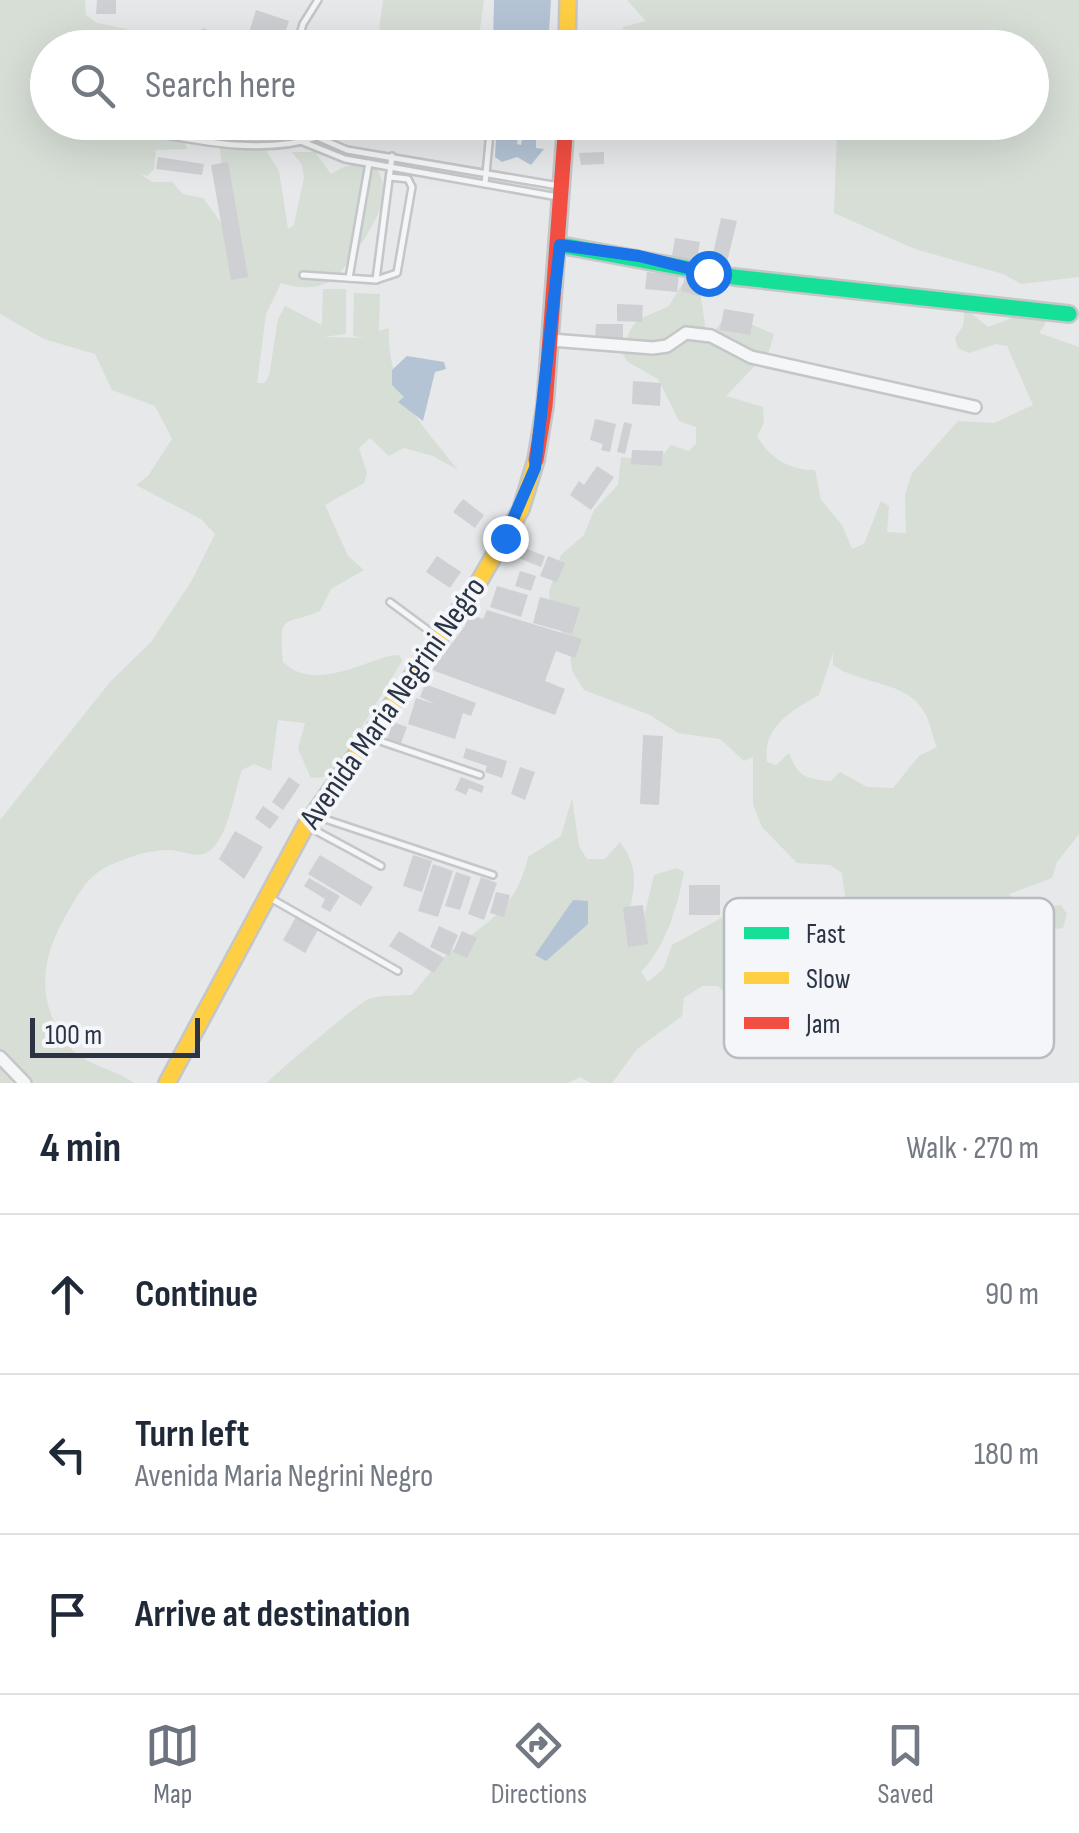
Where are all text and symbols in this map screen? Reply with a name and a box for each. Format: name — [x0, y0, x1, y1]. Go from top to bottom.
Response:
search box — [30, 30, 1049, 140]
icon: search — [65, 58, 120, 113]
text: Search here — [145, 63, 296, 108]
route start — [686, 251, 732, 297]
route end — [483, 516, 529, 562]
street label: Avenida Maria Negrini Negro — [291, 570, 495, 837]
legend — [724, 898, 1054, 1058]
text: Fast — [806, 918, 845, 951]
text: Slow — [806, 963, 851, 996]
text: Jam — [805, 1008, 841, 1041]
scale bar — [30, 1013, 200, 1058]
text: 100 m — [45, 1019, 102, 1052]
text: 4 min — [40, 1123, 121, 1174]
text: Walk · 270 m — [906, 1129, 1039, 1168]
icon: ahead — [40, 1267, 95, 1322]
text: Continue — [135, 1272, 258, 1317]
text: 90 m — [985, 1275, 1039, 1314]
text: Turn left — [135, 1412, 249, 1457]
icon: left — [40, 1427, 95, 1482]
text: 180 m — [974, 1435, 1039, 1474]
text: Avenida Maria Negrini Negro — [135, 1457, 433, 1496]
icon: arrive — [40, 1587, 95, 1642]
text: Arrive at destination — [135, 1592, 410, 1637]
tab: Map — [145, 1718, 200, 1811]
tab: Directions — [491, 1718, 587, 1811]
tab: Saved — [878, 1718, 934, 1811]

